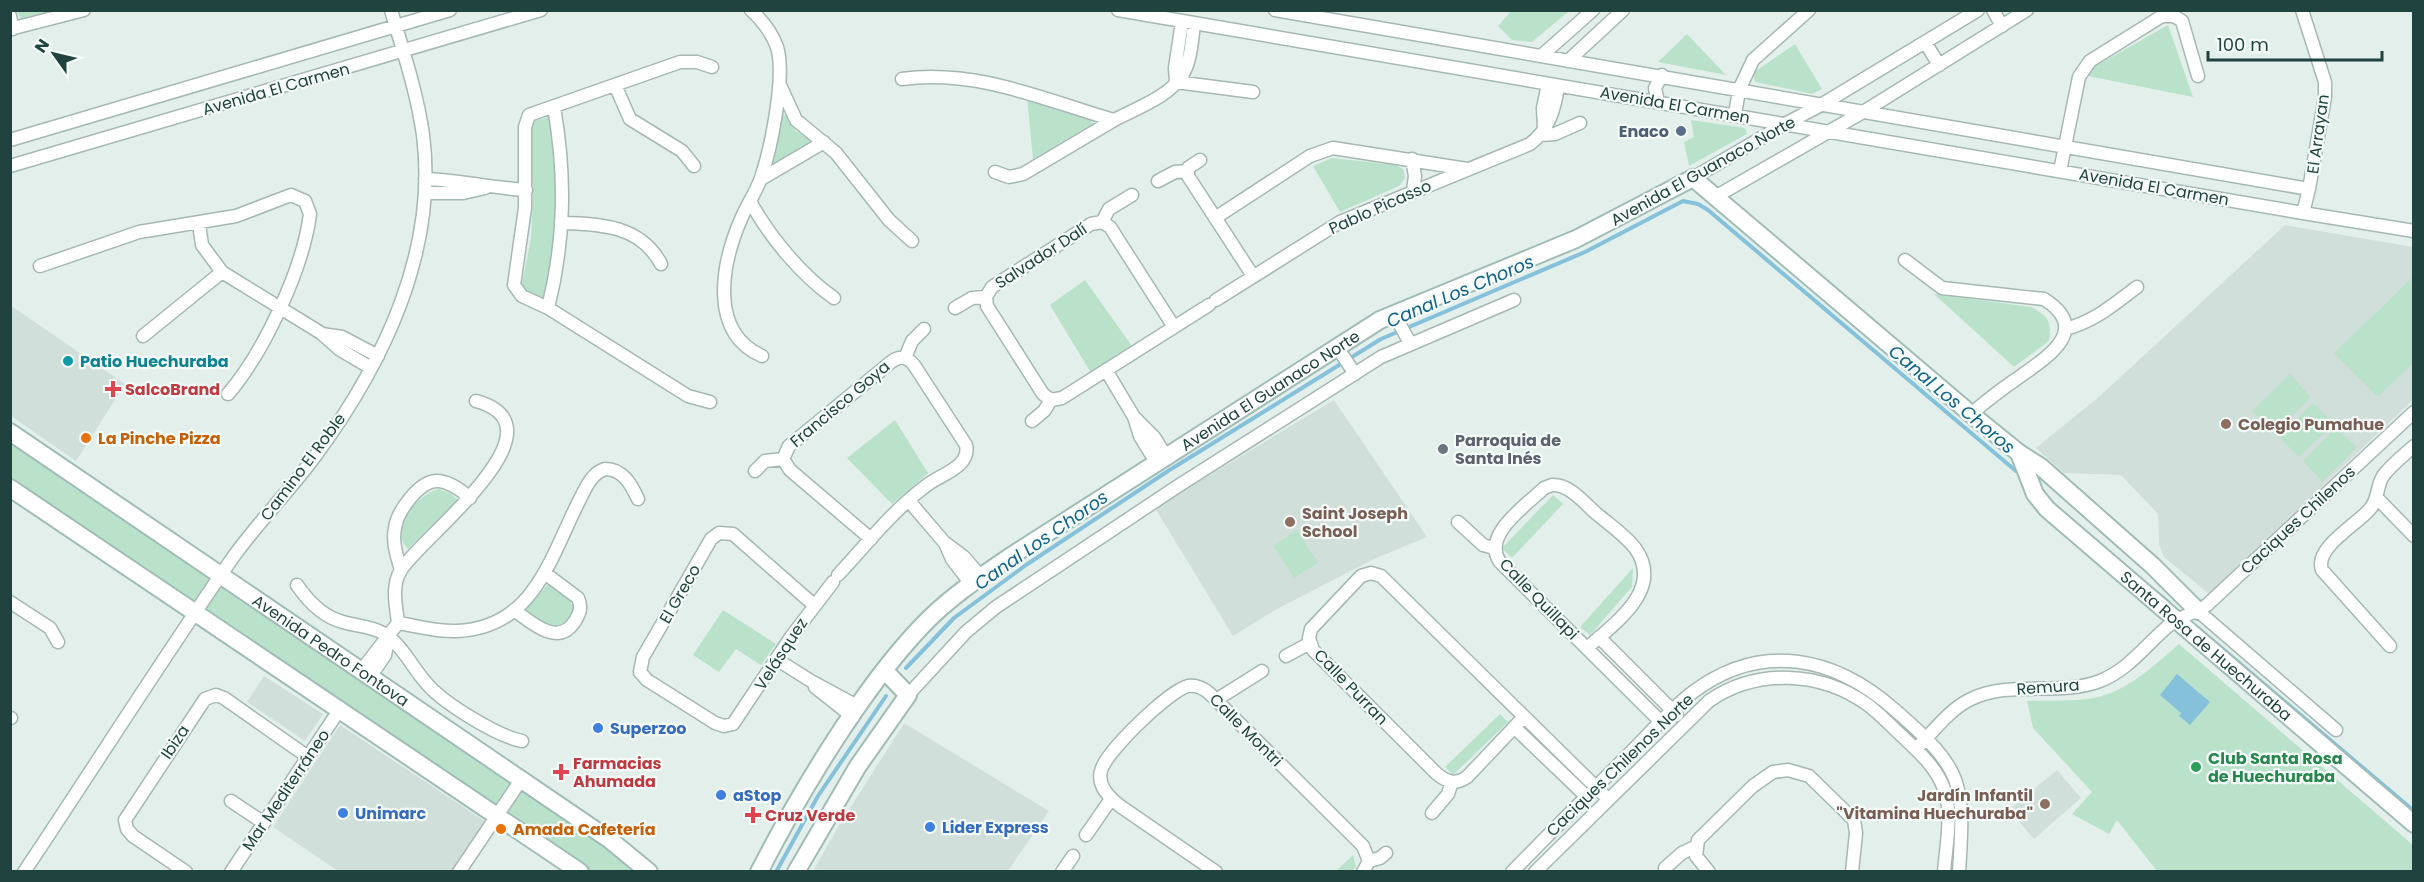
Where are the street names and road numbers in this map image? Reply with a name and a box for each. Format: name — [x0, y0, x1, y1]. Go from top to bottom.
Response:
street label: Avenida El Carmen — [200, 57, 352, 121]
street label: Avenida El Carmen — [1598, 80, 1752, 130]
street label: El Arrayan — [2301, 93, 2335, 175]
street label: Avenida El Guanaco Norte — [1606, 110, 1800, 232]
street label: Avenida El Carmen — [2077, 162, 2231, 212]
street label: Pablo Picasso — [1325, 174, 1435, 240]
street label: Salvador Dalí — [991, 218, 1091, 294]
street label: Avenida El Guanaco Norte — [1176, 324, 1364, 456]
street label: Francisco Goya — [785, 355, 895, 453]
street label: Camino El Roble — [255, 408, 351, 526]
street label: Caciques Chilenos — [2235, 461, 2361, 579]
street label: Calle Quillapi — [1494, 553, 1584, 645]
street label: El Greco — [654, 560, 706, 628]
street label: Santa Rosa de Huechuraba — [2115, 565, 2297, 726]
street label: Avenida Pedro Fontova — [248, 589, 414, 712]
street label: Velásquez — [749, 613, 813, 695]
street label: Calle Purran — [1309, 644, 1393, 730]
street label: Remura — [2016, 673, 2080, 701]
street label: Calle Montri — [1204, 688, 1288, 772]
street label: Caciques Chilenos Norte — [1541, 688, 1699, 842]
street label: Ibiza — [155, 720, 195, 764]
street label: Mar Mediterráneo — [237, 725, 335, 855]

